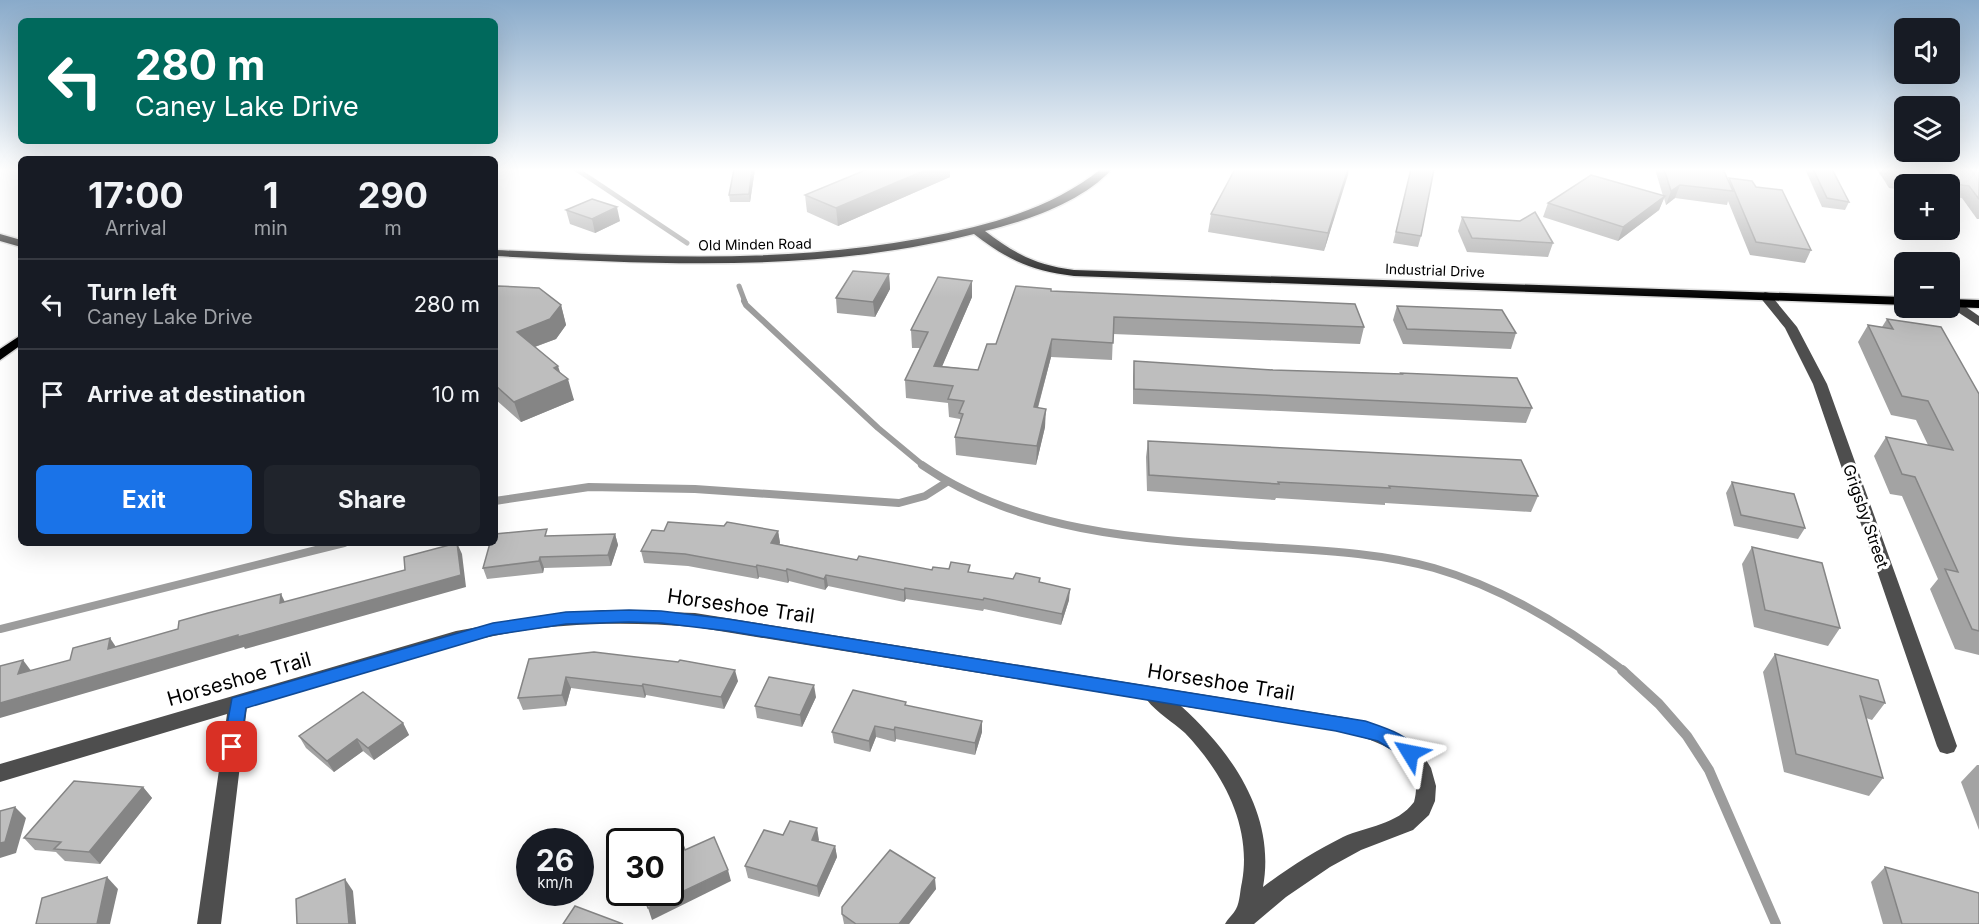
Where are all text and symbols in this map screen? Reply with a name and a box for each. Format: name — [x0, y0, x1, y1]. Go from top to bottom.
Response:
map controls — [1894, 18, 1960, 318]
button: sound — [1894, 18, 1960, 84]
text: 280 m — [135, 39, 265, 90]
icon: left — [36, 42, 114, 120]
text: Caney Lake Drive — [135, 90, 359, 123]
button: layers — [1894, 96, 1960, 162]
text: 17:00 — [88, 173, 184, 217]
text: 1 — [263, 173, 279, 217]
text: 290 — [358, 173, 428, 217]
button: + — [1894, 174, 1960, 240]
text: Arrival — [105, 216, 167, 240]
text: min — [254, 216, 288, 240]
text: m — [384, 216, 402, 240]
street label: Old Minden Road — [698, 235, 812, 253]
button: − — [1894, 252, 1960, 318]
street label: Industrial Drive — [1385, 260, 1485, 280]
text: Turn left — [87, 279, 177, 305]
icon: left — [36, 288, 69, 321]
text: 280 m — [414, 291, 480, 317]
text: Caney Lake Drive — [87, 305, 253, 329]
icon: arrive — [36, 378, 69, 411]
text: Arrive at destination — [87, 381, 306, 407]
text: 10 m — [432, 381, 480, 407]
street label: Grigsby Street — [1839, 461, 1893, 571]
button: Exit — [36, 465, 252, 534]
button: Share — [264, 465, 480, 534]
street label: Horseshoe Trail — [666, 584, 816, 628]
street label: Horseshoe Trail — [164, 647, 314, 711]
street label: Horseshoe Trail — [1146, 659, 1296, 705]
pin — [206, 721, 257, 772]
position arrow — [1378, 721, 1442, 785]
icon: arrive — [215, 730, 248, 763]
speed limit sign: 30 — [606, 828, 684, 906]
text: 26 — [536, 842, 574, 878]
text: km/h — [537, 873, 573, 892]

